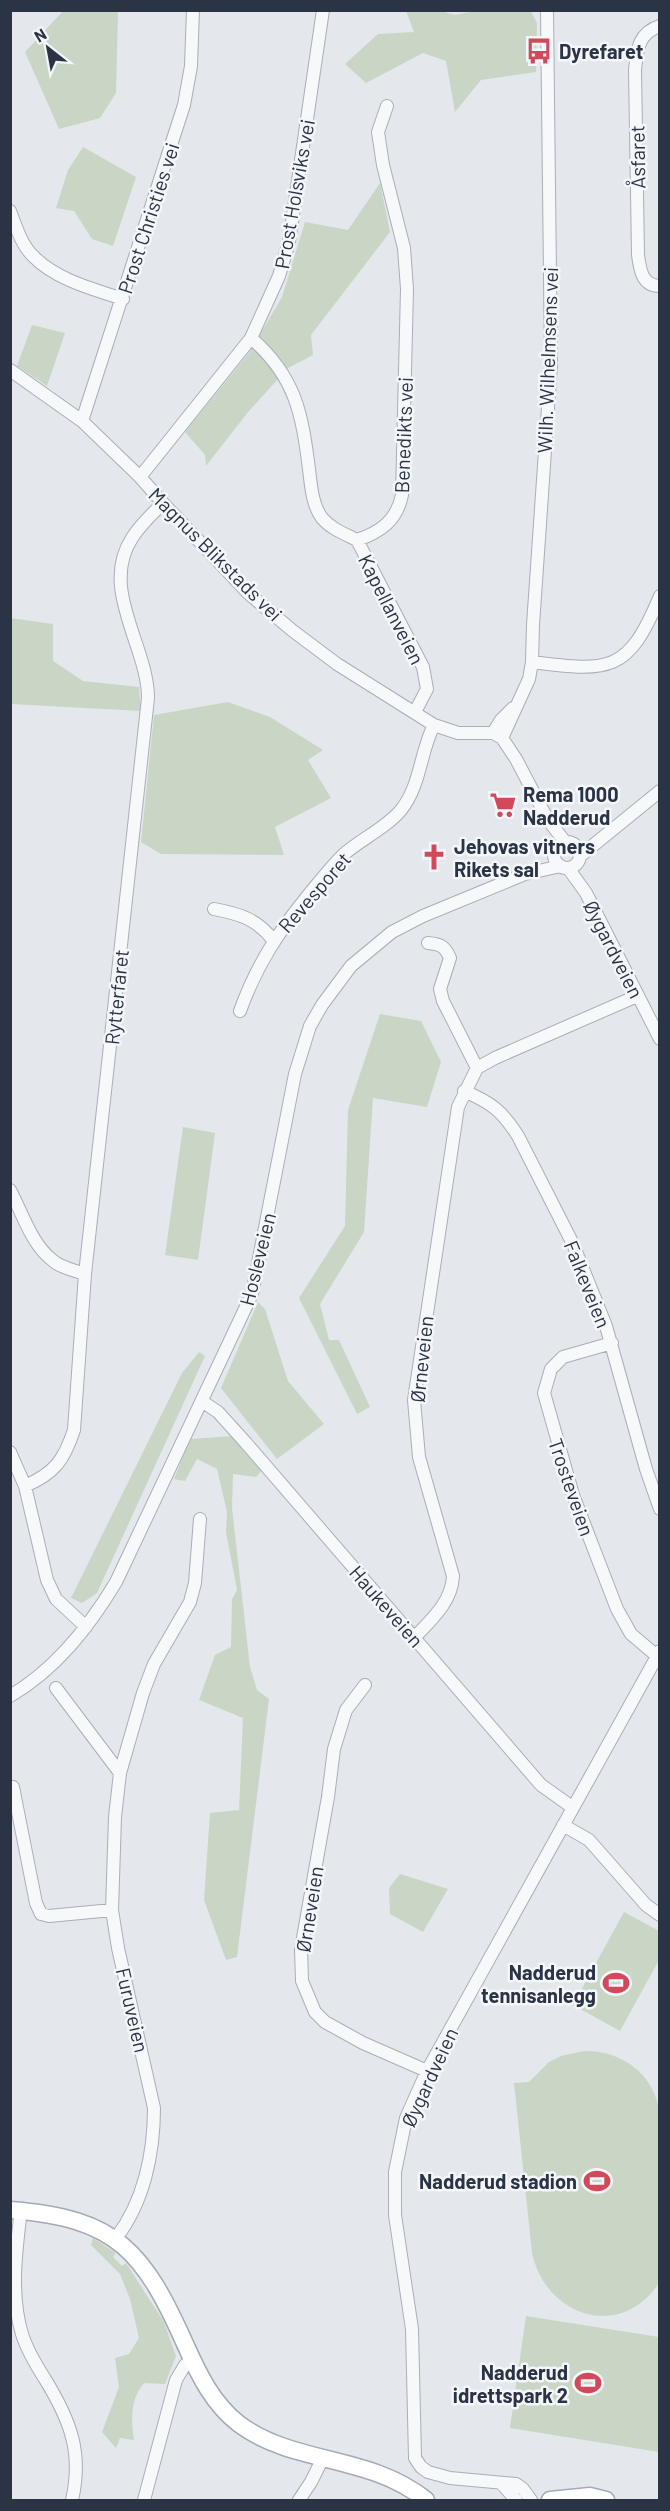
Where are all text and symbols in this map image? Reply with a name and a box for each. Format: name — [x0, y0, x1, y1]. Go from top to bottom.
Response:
north arrow — [18, 18, 78, 78]
text: N — [31, 24, 49, 46]
bus stop icon: Dyrefaret — [524, 36, 554, 66]
place label: Dyrefaret — [559, 39, 643, 63]
street label: Prost Holsviks vei — [269, 117, 319, 271]
street label: Åsfaret — [624, 125, 650, 189]
street label: Prost Christies vei — [112, 140, 184, 296]
street label: Wilh. Wilhelmsens vei — [532, 266, 562, 454]
street label: Benedikts vei — [389, 376, 417, 494]
street label: Magnus Blikstads vei — [144, 482, 288, 626]
street label: Kapellanveien — [354, 550, 430, 668]
place label: Rema 1000 Nadderud — [523, 782, 619, 829]
supermarket icon: Rema 1000 Nadderud — [488, 790, 518, 820]
place label: Jehovas vitners Rikets sal — [454, 834, 595, 881]
church icon: Jehovas vitners Rikets sal — [419, 842, 449, 872]
street label: Revesporet — [273, 847, 355, 937]
street label: Øygardveien — [579, 896, 649, 1002]
street label: Rytterfaret — [99, 948, 133, 1046]
street label: Hosleveien — [234, 1210, 280, 1308]
street label: Falkeveien — [560, 1237, 616, 1331]
street label: Ørneveien — [405, 1314, 437, 1404]
street label: Trosteveien — [544, 1435, 600, 1539]
street label: Haukeveien — [345, 1560, 429, 1652]
street label: Ørneveien — [290, 1864, 328, 1954]
place label: Nadderud tennisanlegg — [481, 1960, 596, 2007]
street label: Furuveien — [112, 1965, 154, 2055]
sports icon: Nadderud tennisanlegg — [601, 1968, 631, 1998]
street label: Øygardveien — [396, 2024, 462, 2130]
sports icon: Nadderud stadion — [582, 2166, 612, 2196]
place label: Nadderud stadion — [419, 2169, 577, 2193]
place label: Nadderud idrettspark 2 — [453, 2360, 568, 2407]
sports icon: Nadderud idrettspark 2 — [573, 2368, 603, 2398]

